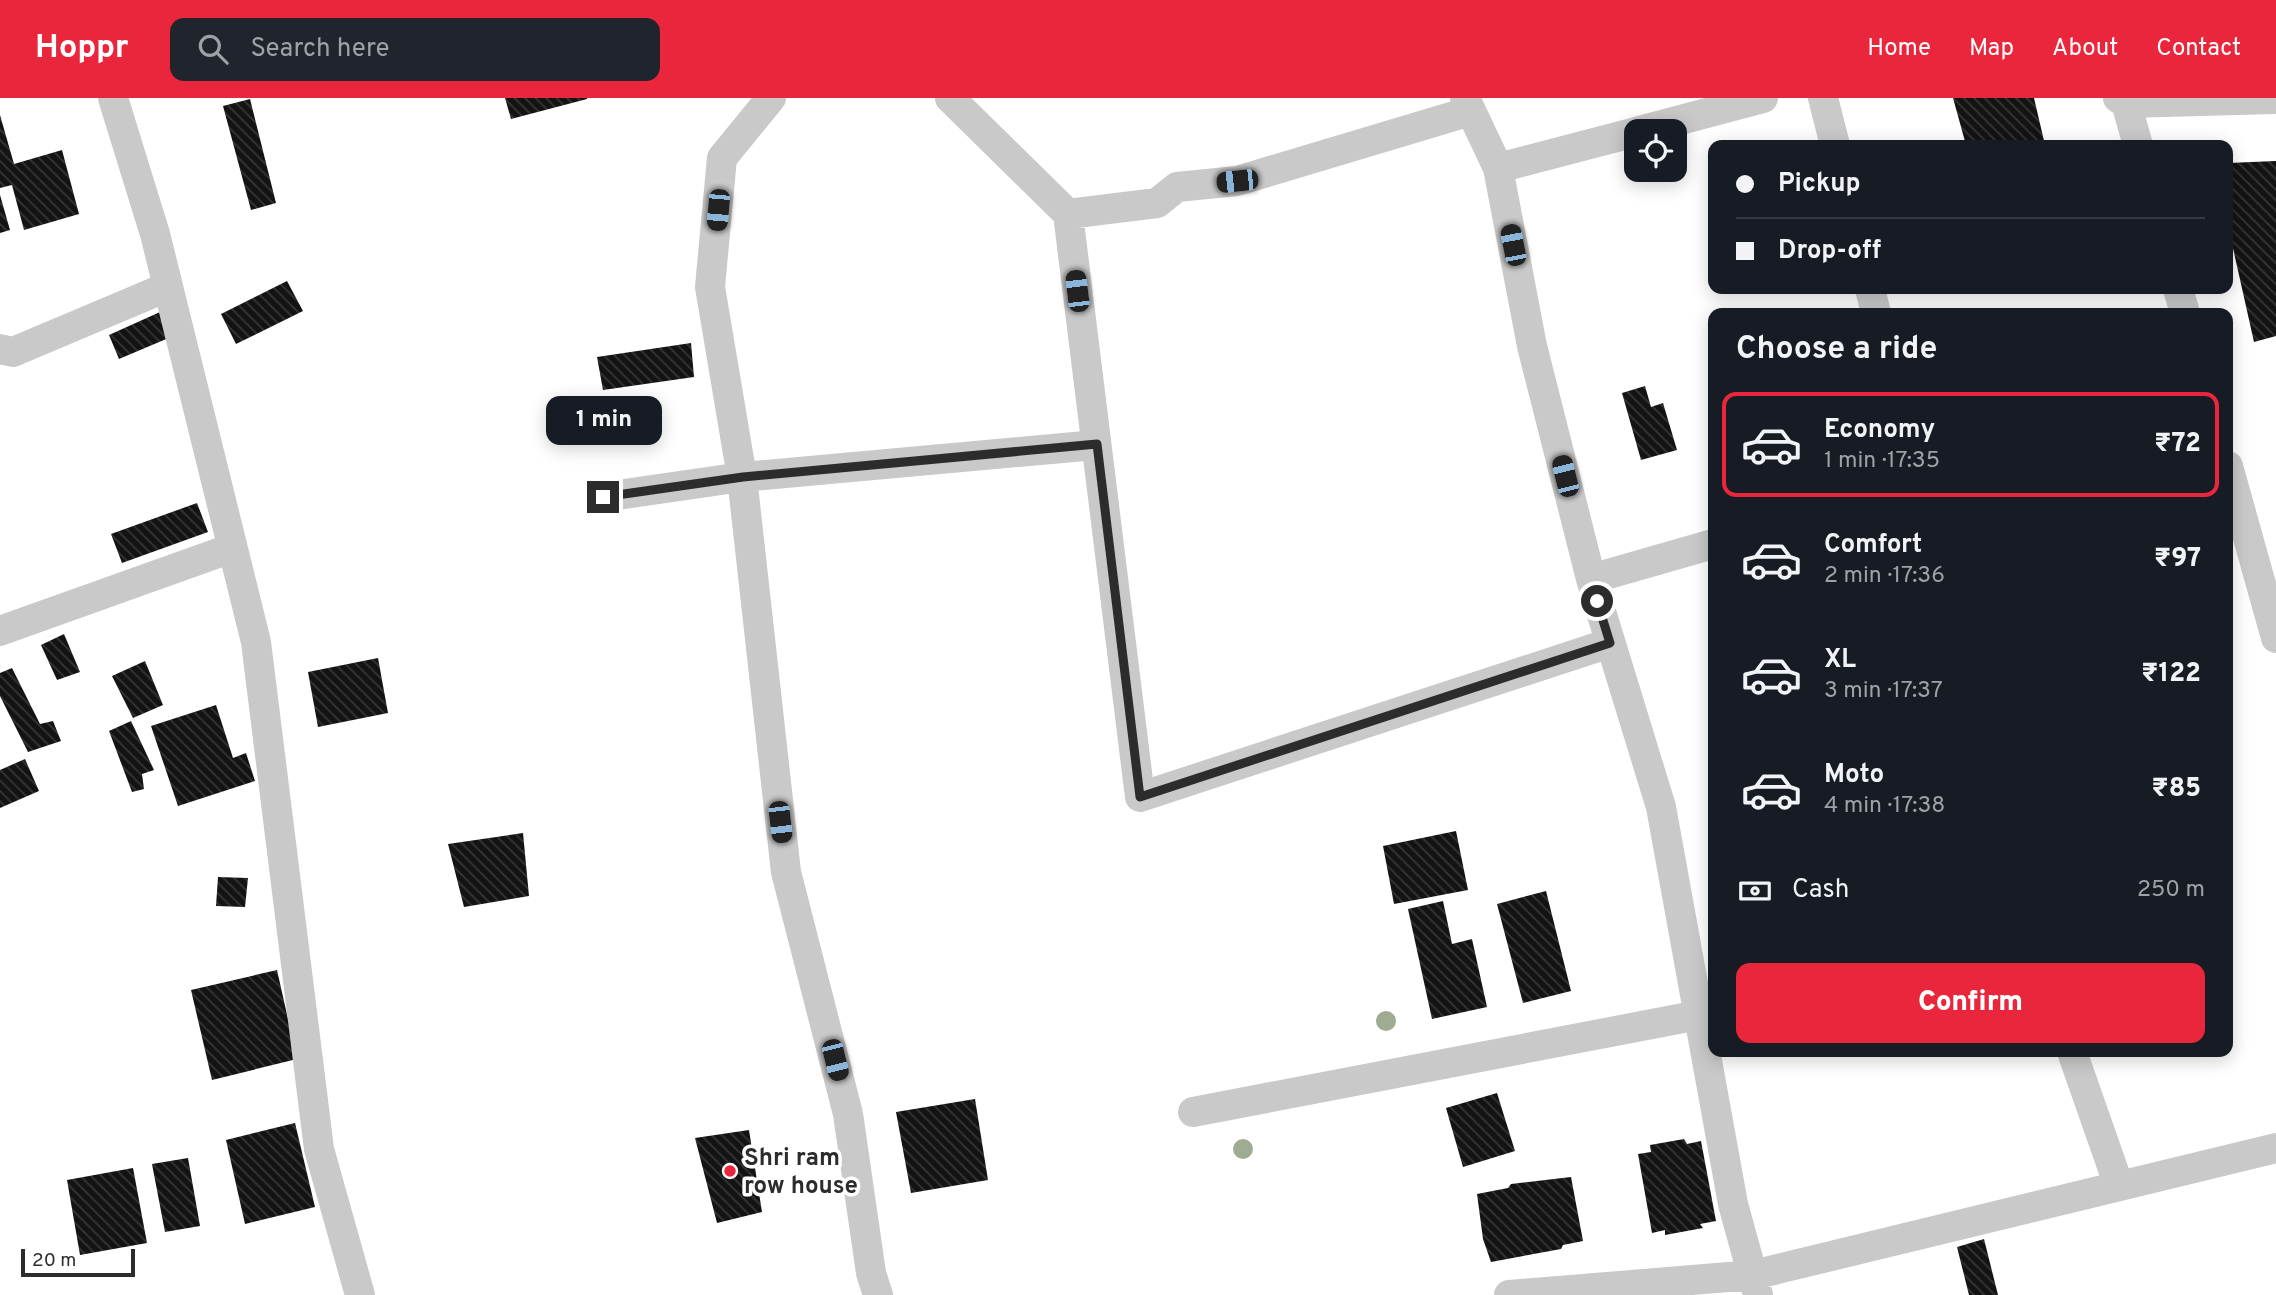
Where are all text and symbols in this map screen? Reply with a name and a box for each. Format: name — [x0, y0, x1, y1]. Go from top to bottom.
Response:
search box — [170, 18, 660, 81]
text: Hoppr — [35, 28, 128, 70]
icon: search — [194, 30, 232, 68]
text: Search here — [250, 33, 389, 66]
text: Home — [1867, 34, 1931, 64]
text: Map — [1969, 34, 2014, 64]
text: About — [2052, 34, 2118, 64]
text: Contact — [2156, 34, 2241, 64]
map controls — [1624, 119, 1687, 182]
button: locate — [1624, 119, 1687, 182]
car — [1216, 168, 1259, 194]
text: Pickup — [1778, 168, 1861, 201]
car — [706, 188, 731, 232]
car — [1499, 222, 1528, 268]
text: Drop-off — [1778, 235, 1881, 268]
car — [1065, 269, 1090, 313]
text: Choose a ride — [1736, 330, 1937, 370]
callout: 1 min — [545, 396, 661, 444]
text: 1 min — [576, 406, 632, 435]
icon: car — [1740, 413, 1803, 476]
text: Economy — [1824, 414, 1935, 447]
text: ₹72 — [2154, 428, 2201, 461]
text: 1 min · 17:35 — [1824, 447, 1940, 476]
car — [1550, 453, 1581, 499]
route end — [587, 481, 619, 513]
icon: car — [1740, 528, 1803, 591]
text: Comfort — [1824, 529, 1922, 562]
text: ₹97 — [2154, 543, 2201, 576]
text: 2 min · 17:36 — [1824, 562, 1945, 591]
route start — [1581, 585, 1613, 617]
icon: car — [1740, 643, 1803, 706]
text: XL — [1824, 644, 1856, 677]
text: ₹122 — [2141, 658, 2201, 691]
text: 3 min · 17:37 — [1824, 677, 1943, 706]
icon: car — [1740, 758, 1803, 821]
text: Moto — [1824, 759, 1884, 792]
text: ₹85 — [2151, 773, 2201, 806]
text: 4 min · 17:38 — [1824, 792, 1945, 821]
car — [768, 800, 793, 844]
icon: cash — [1736, 872, 1774, 910]
text: Cash — [1792, 874, 1849, 907]
text: 250 m — [2137, 876, 2205, 905]
button: Confirm — [1736, 963, 2205, 1043]
car — [820, 1037, 851, 1083]
place label: Shri ram row house — [744, 1144, 858, 1202]
marker: Shri ram row house — [722, 1163, 738, 1179]
scale bar — [21, 1246, 135, 1278]
text: 20 m — [32, 1249, 76, 1273]

